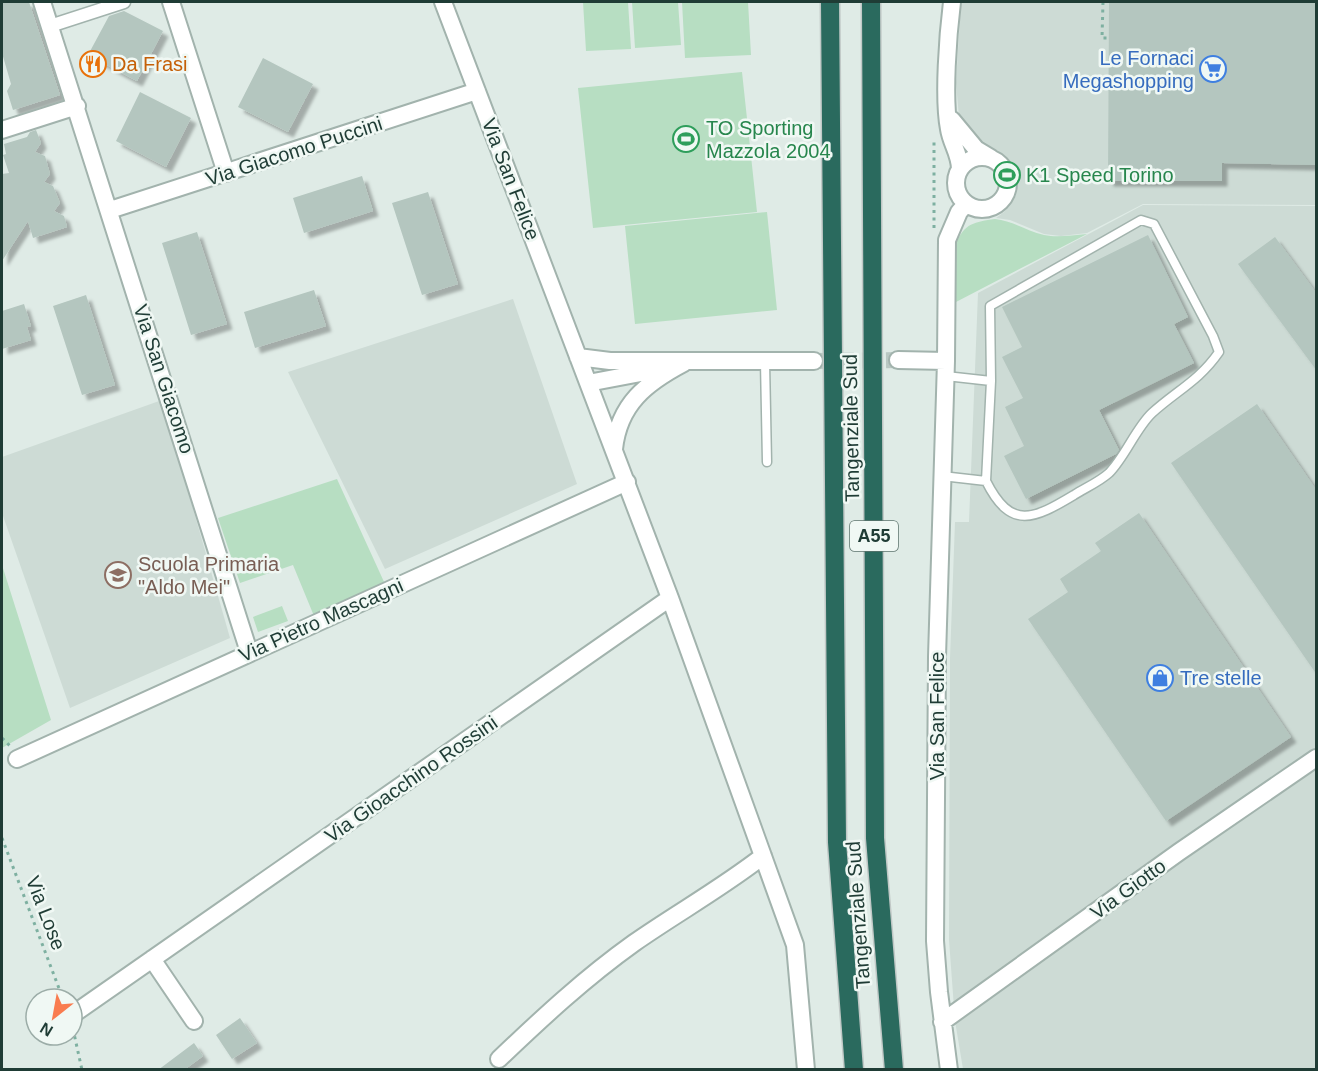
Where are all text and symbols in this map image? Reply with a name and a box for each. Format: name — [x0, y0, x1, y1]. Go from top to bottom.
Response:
place label: Le Fornaci Megashopping — [1063, 47, 1194, 92]
restaurant icon: Da Frasi — [78, 49, 108, 79]
place label: Da Frasi — [112, 53, 188, 75]
supermarket icon: Le Fornaci Megashopping — [1198, 54, 1228, 84]
street label: Via Giacomo Puccini — [203, 112, 385, 190]
street label: Via San Felice — [478, 115, 544, 243]
place label: TO Sporting Mazzola 2004 — [706, 117, 831, 162]
sports icon: TO Sporting Mazzola 2004 — [671, 124, 701, 154]
sports icon: K1 Speed Torino — [992, 160, 1022, 190]
place label: K1 Speed Torino — [1026, 164, 1174, 186]
street label: Via San Giacomo — [130, 302, 198, 456]
street label: Tangenziale Sud — [839, 354, 863, 502]
road number: A55 — [850, 521, 898, 551]
place label: Scuola Primaria "Aldo Mei" — [138, 553, 280, 598]
school or university icon: Scuola Primaria "Aldo Mei" — [103, 560, 133, 590]
street label: Via Pietro Mascagni — [235, 574, 407, 666]
street label: Via San Felice — [926, 652, 948, 780]
shop icon: Tre stelle — [1145, 663, 1175, 693]
place label: Tre stelle — [1180, 667, 1262, 689]
street label: Via Gioacchino Rossini — [321, 711, 501, 847]
street label: Tangenziale Sud — [842, 840, 874, 990]
street label: Via Giotto — [1086, 854, 1170, 924]
street label: Via Lose — [22, 873, 70, 953]
north arrow — [24, 987, 84, 1047]
text: N — [37, 1019, 56, 1040]

